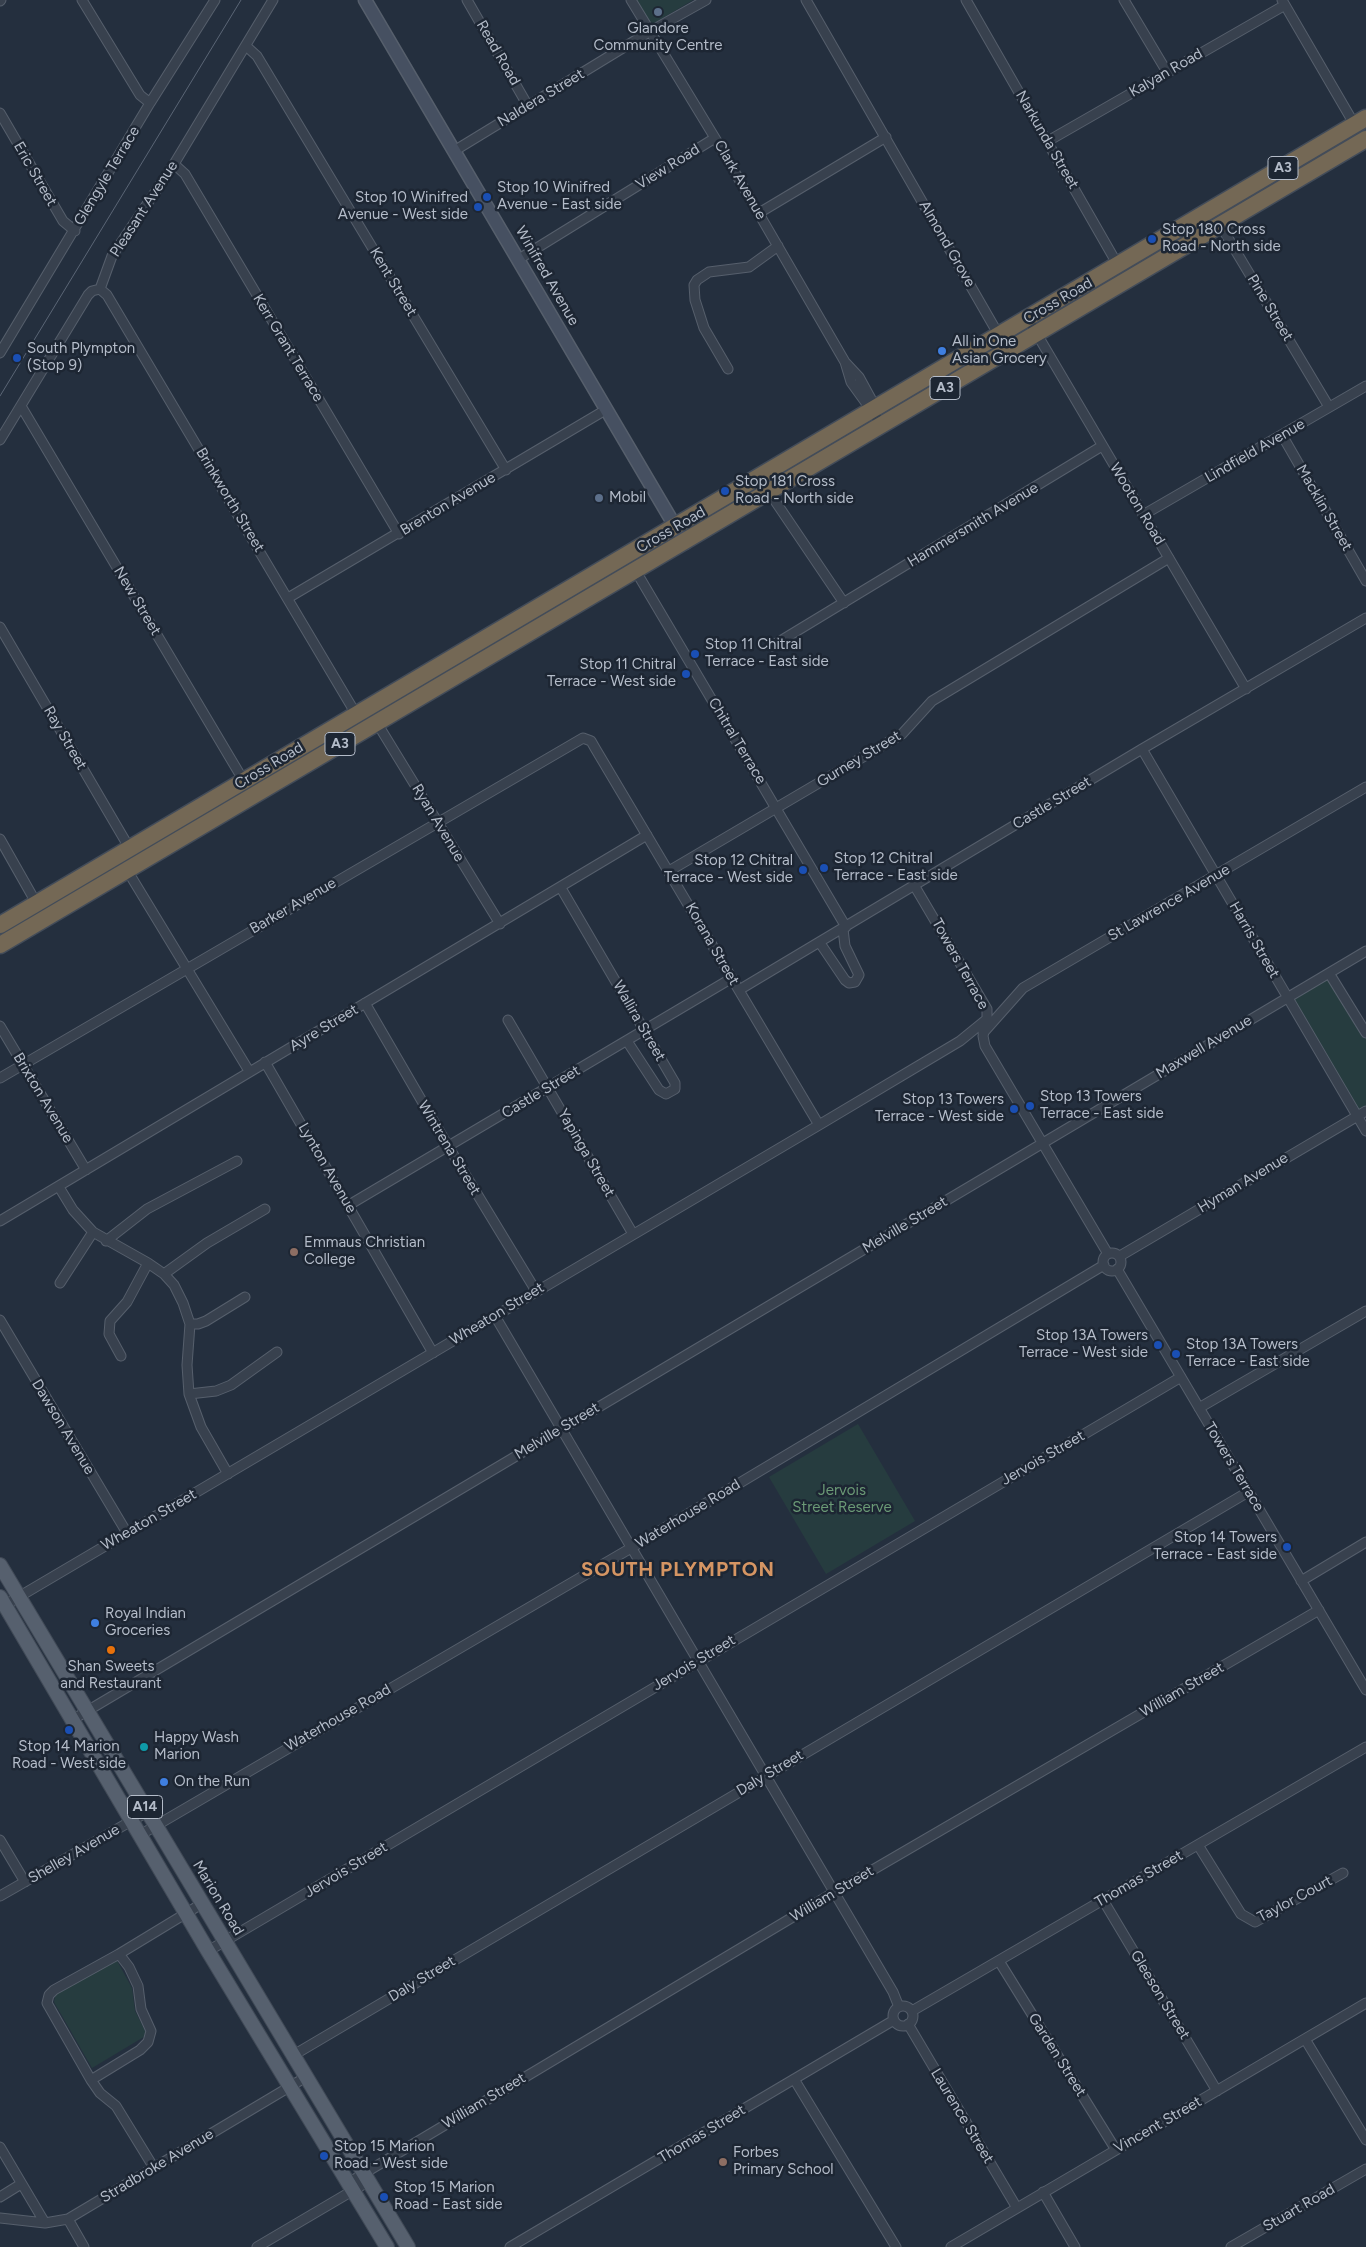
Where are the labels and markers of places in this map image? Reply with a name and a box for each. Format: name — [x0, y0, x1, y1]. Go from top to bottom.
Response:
marker: Glandore Community Centre — [652, 6, 664, 18]
place label: Glandore Community Centre — [594, 20, 722, 55]
place label: Stop 10 Winifred Avenue - East side — [497, 179, 622, 214]
place label: Stop 10 Winifred Avenue - West side — [338, 189, 468, 224]
marker: Stop 10 Winifred Avenue - East side — [481, 191, 493, 203]
marker: Stop 10 Winifred Avenue - West side — [472, 201, 484, 213]
place label: Stop 180 Cross Road - North side — [1162, 221, 1281, 256]
marker: Stop 180 Cross Road - North side — [1146, 233, 1158, 245]
place label: All in One Asian Grocery — [952, 333, 1047, 368]
place label: South Plympton (Stop 9) — [27, 340, 135, 375]
marker: All in One Asian Grocery — [936, 345, 948, 357]
marker: South Plympton (Stop 9) — [11, 352, 23, 364]
place label: Stop 181 Cross Road - North side — [735, 473, 854, 508]
marker: Stop 181 Cross Road - North side — [719, 485, 731, 497]
place label: Mobil — [609, 489, 646, 507]
marker: Mobil — [593, 492, 605, 504]
place label: Stop 11 Chitral Terrace - East side — [705, 636, 829, 671]
marker: Stop 11 Chitral Terrace - East side — [689, 648, 701, 660]
place label: Stop 11 Chitral Terrace - West side — [547, 656, 676, 691]
marker: Stop 11 Chitral Terrace - West side — [680, 668, 692, 680]
place label: Stop 12 Chitral Terrace - East side — [834, 850, 958, 885]
place label: Stop 12 Chitral Terrace - West side — [664, 852, 793, 887]
marker: Stop 12 Chitral Terrace - East side — [818, 862, 830, 874]
marker: Stop 12 Chitral Terrace - West side — [797, 864, 809, 876]
place label: Stop 13 Towers Terrace - East side — [1040, 1088, 1164, 1123]
place label: Stop 13 Towers Terrace - West side — [875, 1091, 1004, 1126]
marker: Stop 13 Towers Terrace - East side — [1024, 1100, 1036, 1112]
marker: Stop 13 Towers Terrace - West side — [1008, 1103, 1020, 1115]
place label: Emmaus Christian College — [304, 1234, 425, 1269]
marker: Emmaus Christian College — [288, 1246, 300, 1258]
place label: Stop 13A Towers Terrace - West side — [1019, 1327, 1148, 1362]
place label: Stop 13A Towers Terrace - East side — [1186, 1336, 1310, 1371]
marker: Stop 13A Towers Terrace - West side — [1152, 1339, 1164, 1351]
marker: Stop 13A Towers Terrace - East side — [1170, 1348, 1182, 1360]
place label: Stop 14 Towers Terrace - East side — [1153, 1529, 1277, 1564]
marker: Stop 14 Towers Terrace - East side — [1281, 1541, 1293, 1553]
place label: Royal Indian Groceries — [105, 1605, 186, 1640]
marker: Royal Indian Groceries — [89, 1617, 101, 1629]
marker: Shan Sweets and Restaurant — [105, 1644, 117, 1656]
place label: Shan Sweets and Restaurant — [60, 1658, 162, 1693]
marker: Stop 14 Marion Road - West side — [63, 1724, 75, 1736]
place label: Happy Wash Marion — [154, 1729, 239, 1764]
place label: Stop 14 Marion Road - West side — [12, 1738, 126, 1773]
marker: Happy Wash Marion — [138, 1741, 150, 1753]
place label: On the Run — [174, 1773, 250, 1791]
marker: On the Run — [158, 1776, 170, 1788]
place label: Stop 15 Marion Road - West side — [334, 2138, 448, 2173]
place label: Forbes Primary School — [733, 2144, 834, 2179]
marker: Stop 15 Marion Road - West side — [318, 2150, 330, 2162]
marker: Forbes Primary School — [717, 2156, 729, 2168]
place label: Stop 15 Marion Road - East side — [394, 2179, 503, 2214]
marker: Stop 15 Marion Road - East side — [378, 2191, 390, 2203]

